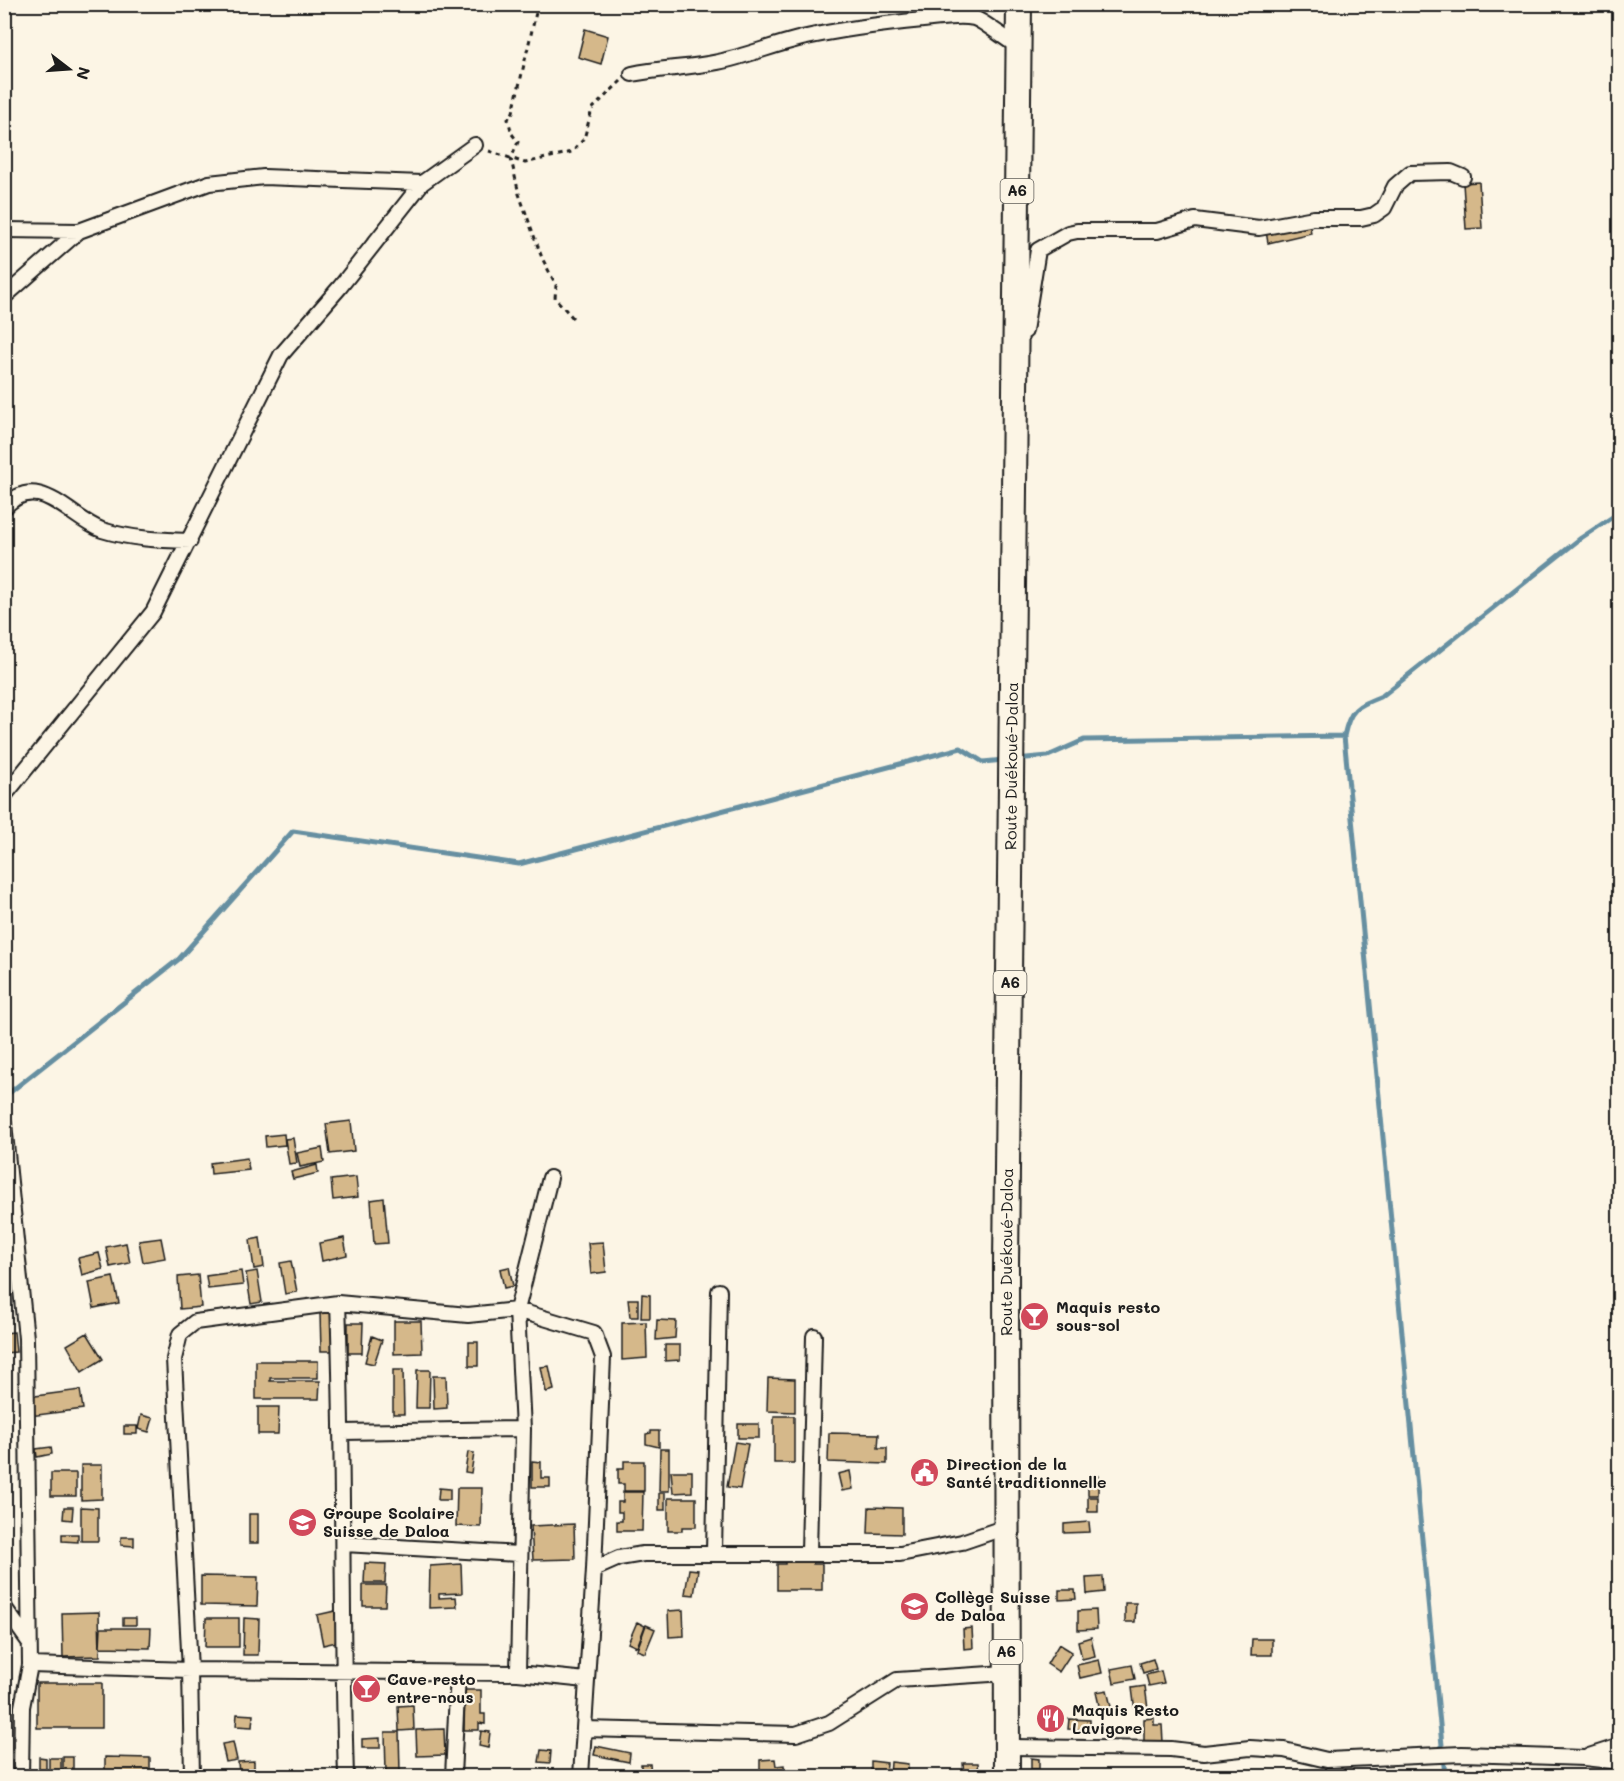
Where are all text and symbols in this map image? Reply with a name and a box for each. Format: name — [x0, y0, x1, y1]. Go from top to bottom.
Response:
north arrow — [39, 39, 99, 99]
text: N — [72, 65, 96, 82]
road number: A6 — [1000, 179, 1034, 203]
street label: Route Duékoué-Daloa — [999, 682, 1022, 850]
road number: A6 — [994, 971, 1026, 995]
street label: Route Duékoué-Daloa — [995, 1168, 1017, 1336]
place label: Maquis resto sous-sol — [1056, 1296, 1161, 1335]
bar icon: Maquis resto sous-sol — [1019, 1300, 1051, 1332]
place label: Direction de la Santé traditionnelle — [946, 1453, 1107, 1492]
public building icon: Direction de la Santé traditionnelle — [909, 1457, 941, 1489]
place label: Groupe Scolaire Suisse de Daloa — [323, 1502, 455, 1541]
school or university icon: Groupe Scolaire Suisse de Daloa — [286, 1506, 318, 1538]
place label: Collège Suisse de Daloa — [935, 1586, 1050, 1625]
school or university icon: Collège Suisse de Daloa — [898, 1590, 930, 1622]
road number: A6 — [990, 1640, 1022, 1664]
place label: Cave resto entre-nous — [387, 1668, 476, 1707]
bar icon: Cave resto entre-nous — [350, 1672, 382, 1704]
place label: Maquis Resto Lavigore — [1072, 1699, 1179, 1738]
restaurant icon: Maquis Resto Lavigore — [1035, 1703, 1067, 1735]

